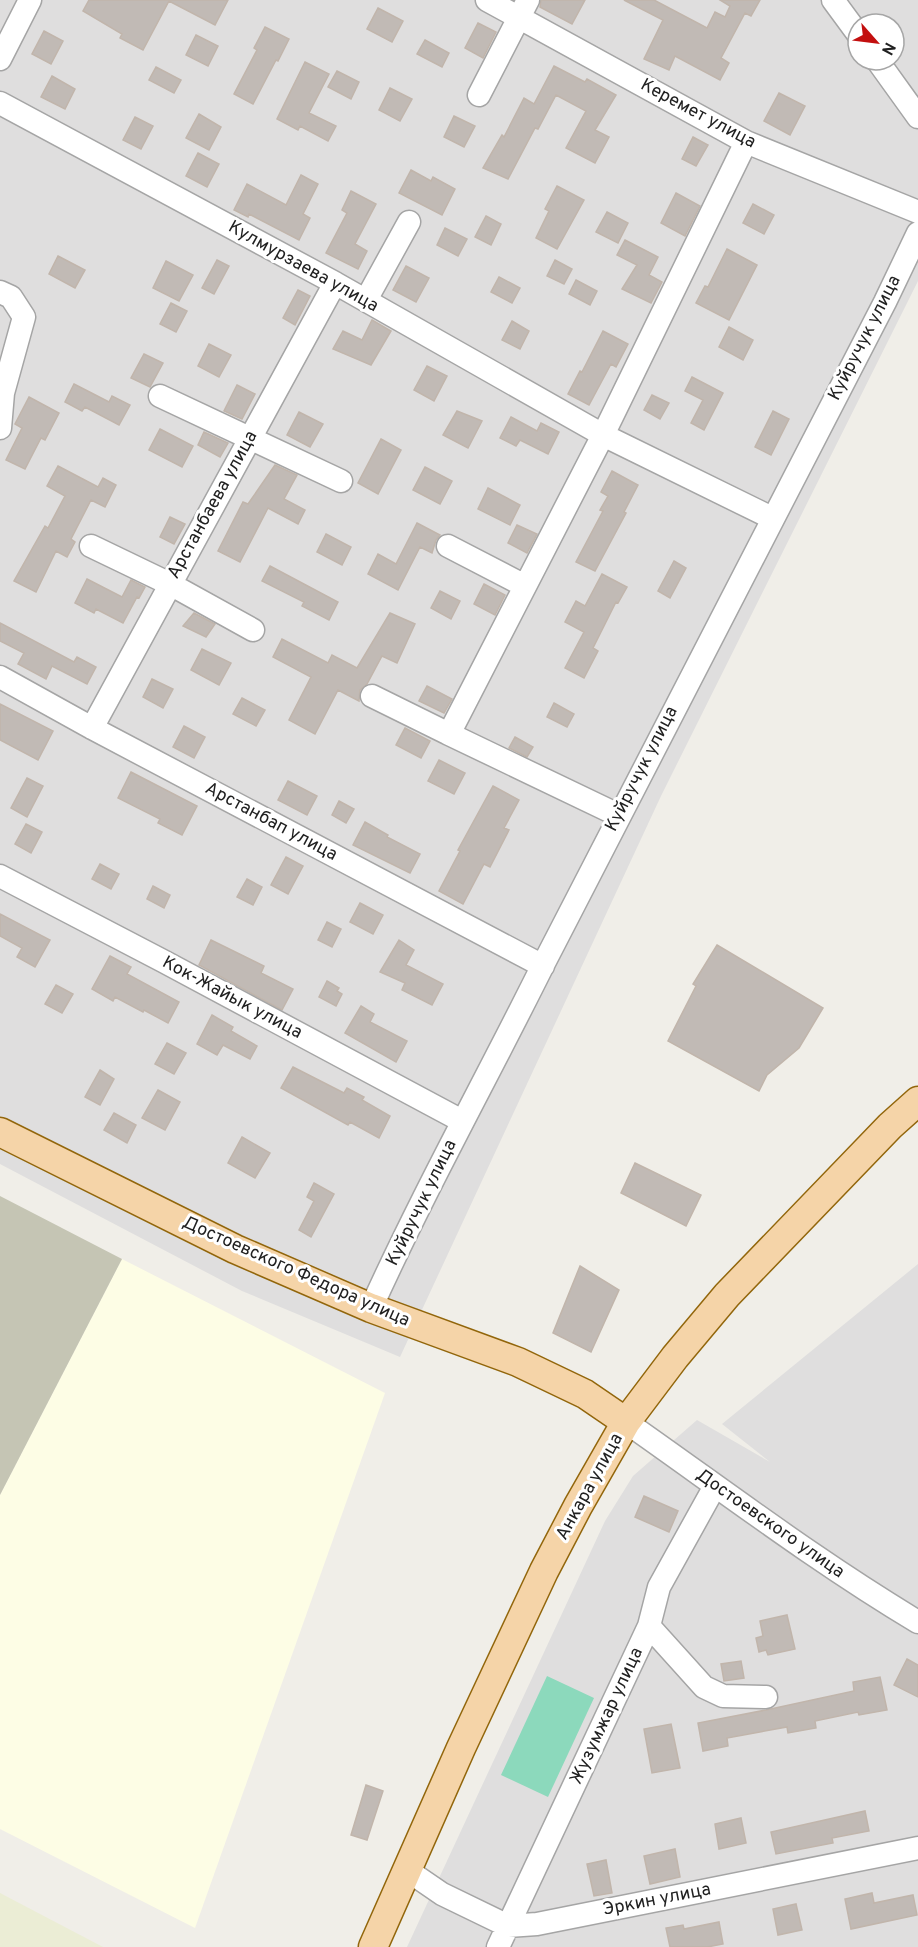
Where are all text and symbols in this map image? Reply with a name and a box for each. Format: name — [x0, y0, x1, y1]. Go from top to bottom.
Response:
north arrow — [846, 12, 906, 72]
text: N — [876, 38, 899, 58]
street label: Керемет улица — [636, 74, 760, 154]
street label: Кулмурзаева улица — [224, 216, 382, 318]
street label: Куйручук улица — [823, 271, 907, 405]
street label: Арстанбаева улица — [163, 427, 263, 583]
street label: Куйручук улица — [600, 702, 684, 836]
street label: Арстанбап улица — [201, 777, 341, 867]
street label: Кок-Жайык улица — [158, 951, 306, 1045]
street label: Куйручук улица — [381, 1136, 463, 1270]
street label: Достоевского Федора улица — [179, 1211, 413, 1333]
street label: Анкара улица — [551, 1430, 629, 1544]
street label: Достоевского улица — [691, 1464, 849, 1584]
street label: Жузумжар улица — [565, 1644, 649, 1788]
street label: Эркин улица — [601, 1878, 713, 1922]

